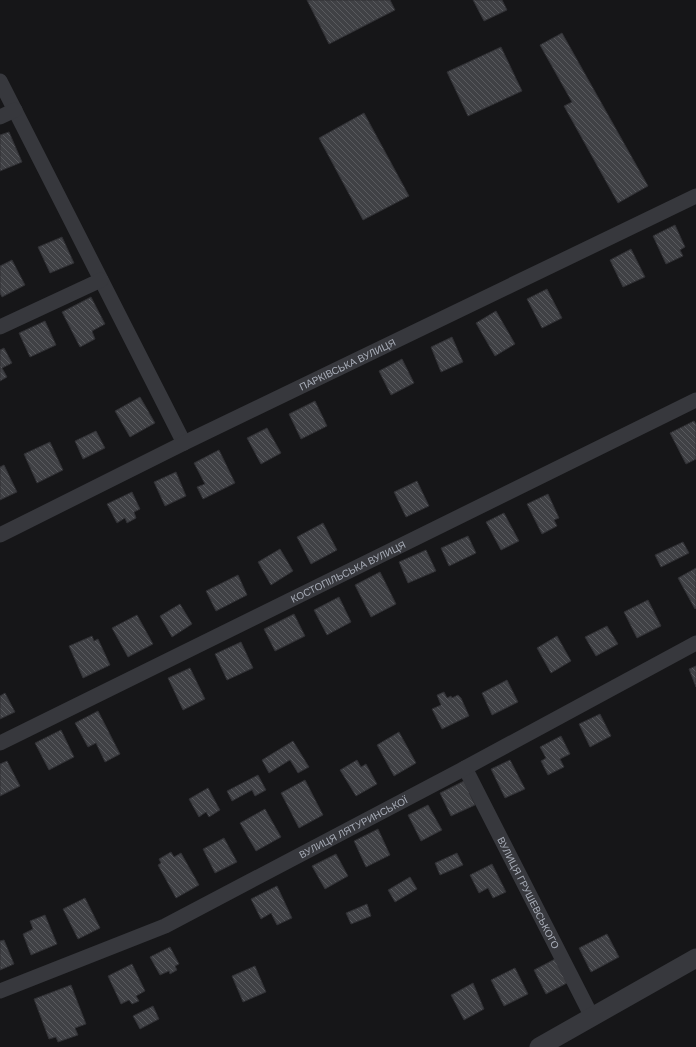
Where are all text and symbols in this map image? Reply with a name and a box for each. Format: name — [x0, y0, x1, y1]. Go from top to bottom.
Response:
street label: ПАРКІВСЬКА ВУЛИЦЯ — [298, 337, 397, 393]
street label: КОСТОПІЛЬСЬКА ВУЛИЦЯ — [289, 539, 407, 605]
street label: ВУЛИЦЯ ЛЯТУРИНСЬКОЇ — [297, 794, 410, 860]
street label: ВУЛИЦЯ ГРУШЕВСЬКОГО — [495, 835, 561, 951]

